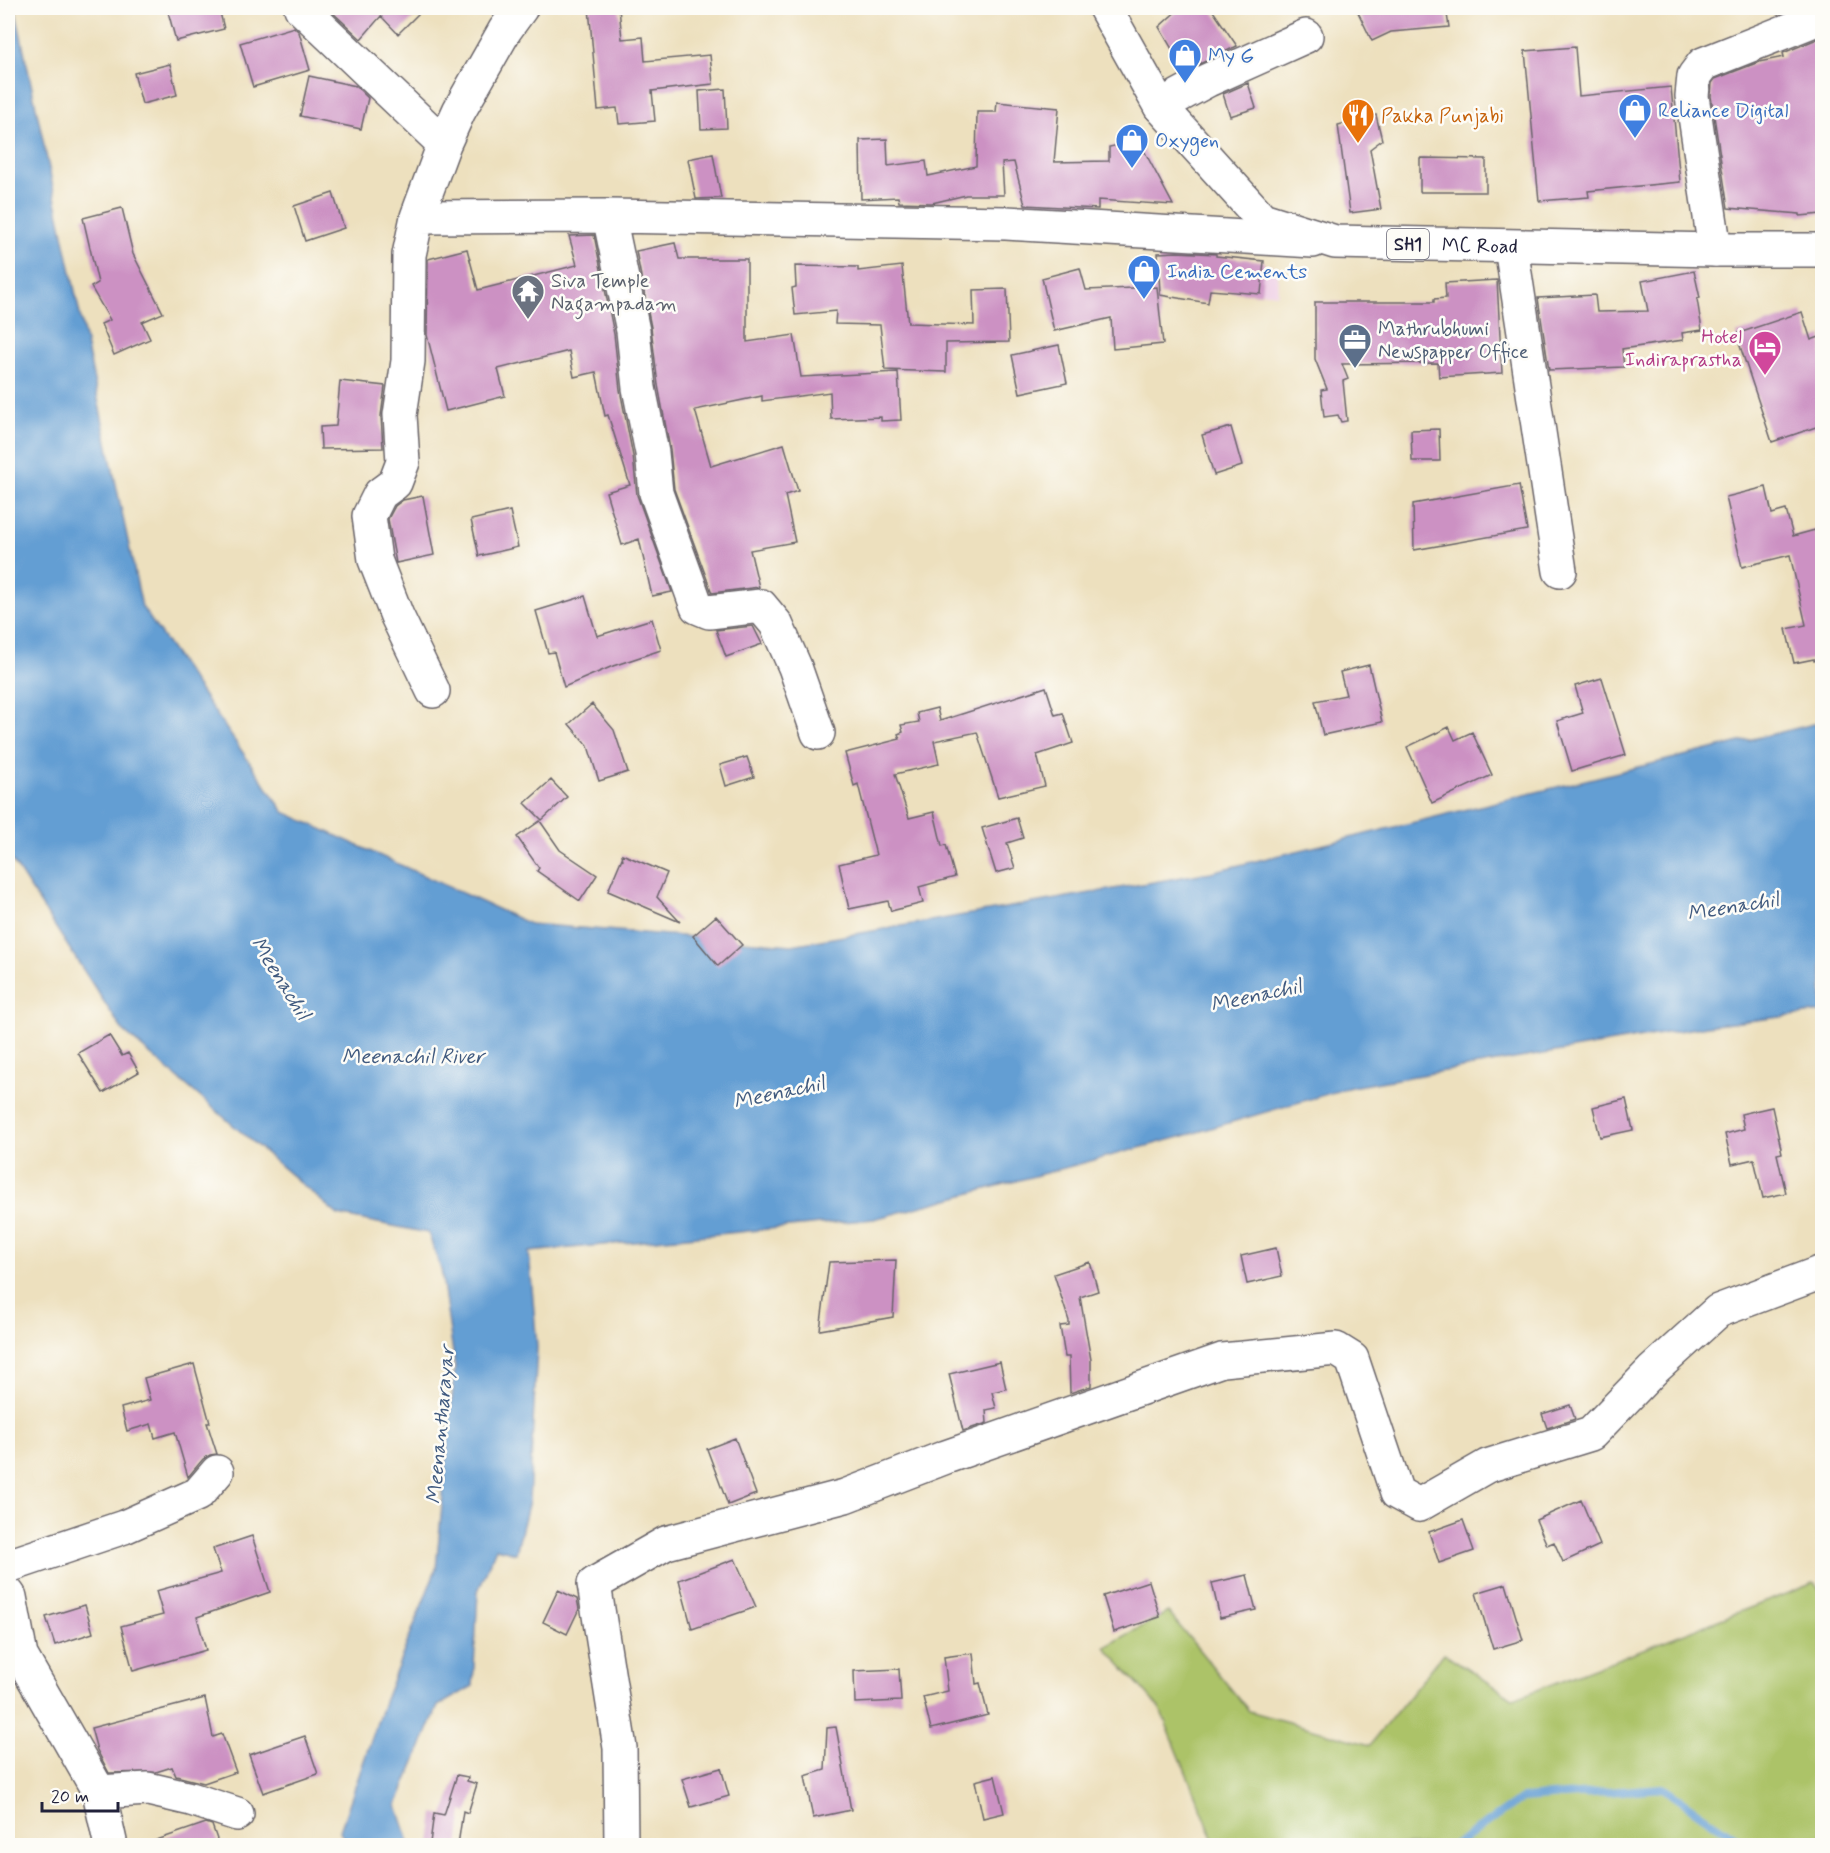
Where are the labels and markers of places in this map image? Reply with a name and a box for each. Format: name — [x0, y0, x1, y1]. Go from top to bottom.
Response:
shop icon: My G — [1167, 37, 1203, 84]
place label: My G — [1208, 43, 1254, 70]
shop icon: Reliance Digital — [1617, 92, 1653, 139]
restaurant icon: Pakka Punjabi — [1340, 97, 1376, 144]
place label: Reliance Digital — [1658, 98, 1788, 125]
place label: Pakka Punjabi — [1381, 103, 1504, 130]
shop icon: Oxygen — [1114, 122, 1150, 169]
place label: Oxygen — [1155, 128, 1219, 156]
shop icon: India Cements — [1126, 253, 1162, 300]
place label: India Cements — [1167, 259, 1307, 286]
place label: Siva Temple Nagampadam — [551, 268, 677, 320]
temple icon: Siva Temple Nagampadam — [510, 273, 546, 320]
place label: Mathrubhumi Newspapper Office — [1378, 316, 1529, 366]
office icon: Mathrubhumi Newspapper Office — [1337, 322, 1373, 369]
place label: Hotel Indiraprastha — [1625, 324, 1742, 374]
hotel icon: Hotel Indiraprastha — [1747, 329, 1783, 376]

